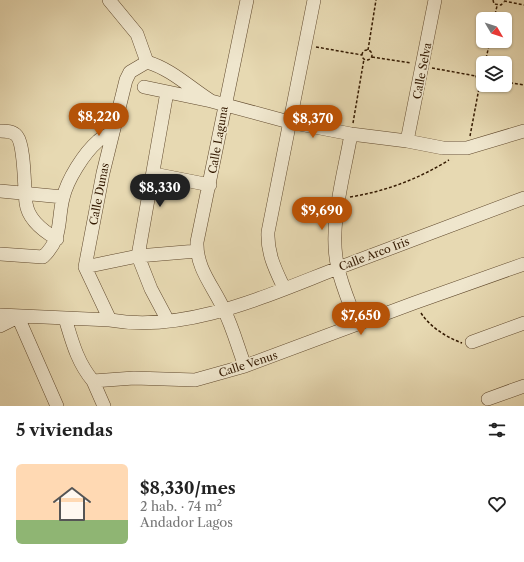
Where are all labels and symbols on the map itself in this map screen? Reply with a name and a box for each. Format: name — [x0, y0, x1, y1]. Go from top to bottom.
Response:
north arrow — [476, 12, 512, 48]
street label: Calle Selva — [410, 41, 434, 100]
pin: $8,220 — [66, 103, 132, 137]
street label: Calle Laguna — [205, 105, 231, 175]
pin: $8,370 — [280, 105, 346, 139]
street label: Calle Dunas — [86, 162, 112, 226]
pin: $8,330 — [127, 174, 193, 208]
pin: $9,690 — [289, 197, 355, 231]
street label: Calle Arco Iris — [337, 234, 411, 274]
pin: $7,650 — [328, 302, 394, 336]
street label: Calle Venus — [217, 348, 279, 380]

